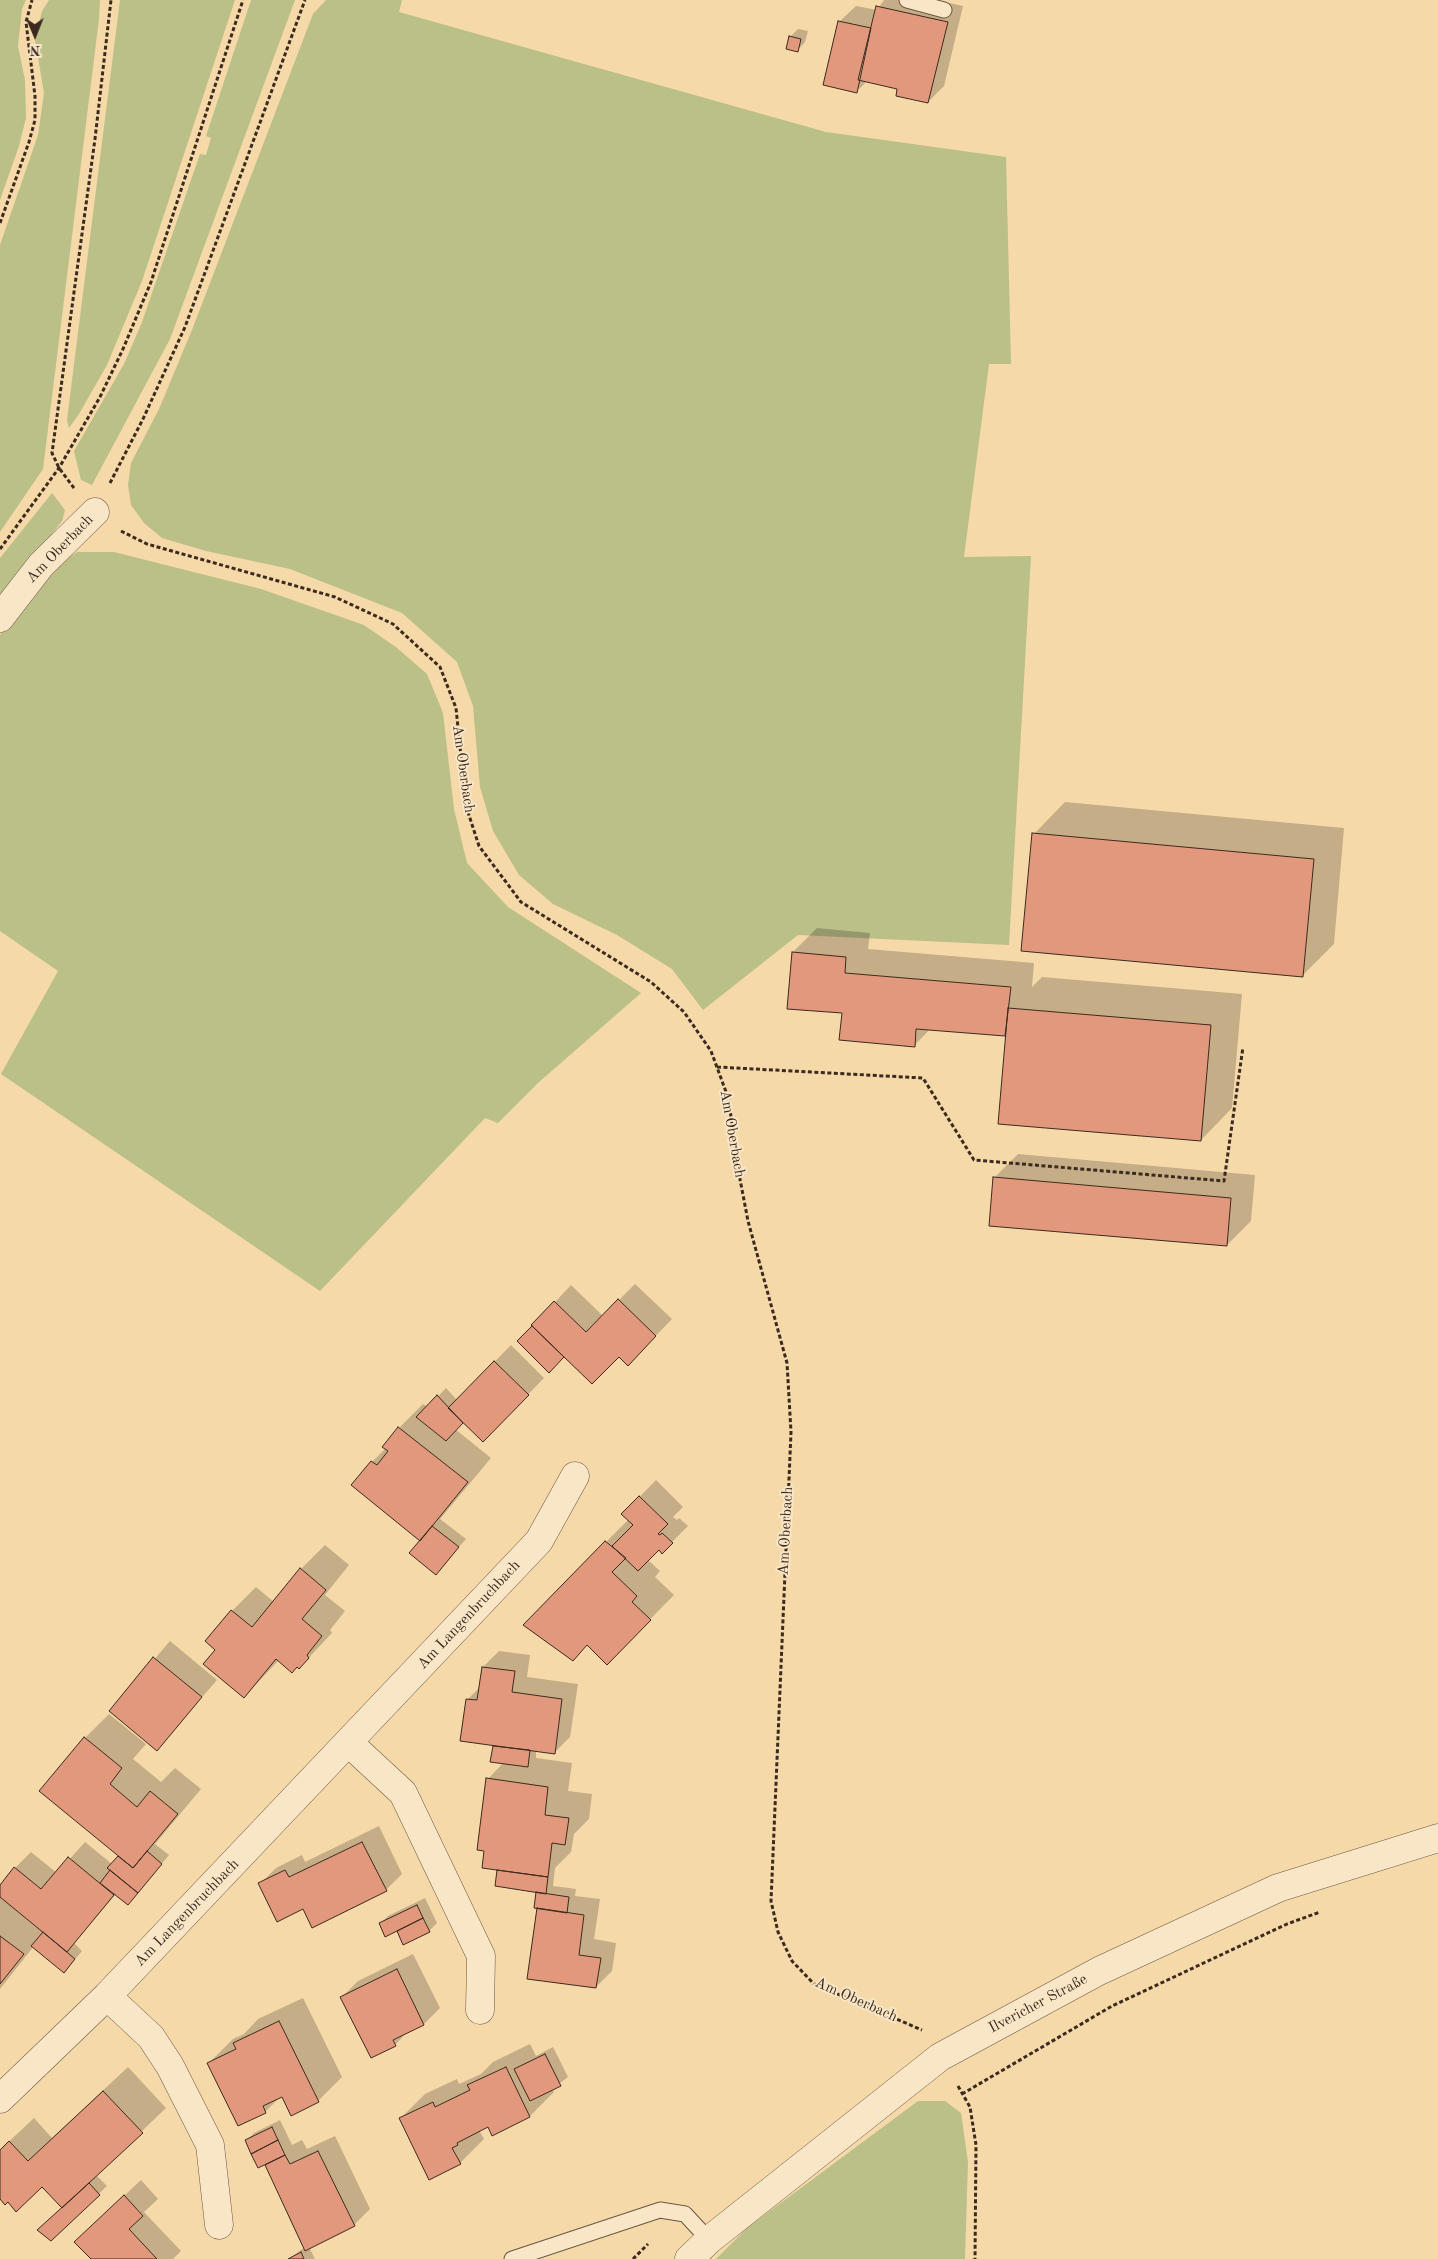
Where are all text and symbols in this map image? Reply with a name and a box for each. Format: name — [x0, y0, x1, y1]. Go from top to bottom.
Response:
north arrow — [10, 10, 60, 60]
text: N — [30, 43, 41, 57]
street label: Am Oberbach — [23, 511, 97, 587]
street label: Am Oberbach — [448, 724, 478, 814]
street label: Am Oberbach — [715, 1089, 749, 1179]
street label: Am Oberbach — [775, 1486, 797, 1576]
street label: Am Langenbruchbach — [414, 1557, 524, 1673]
street label: Am Langenbruchbach — [131, 1855, 243, 1971]
street label: Ilvericher Straße — [986, 1970, 1090, 2038]
street label: Am Oberbach — [812, 1974, 900, 2026]

